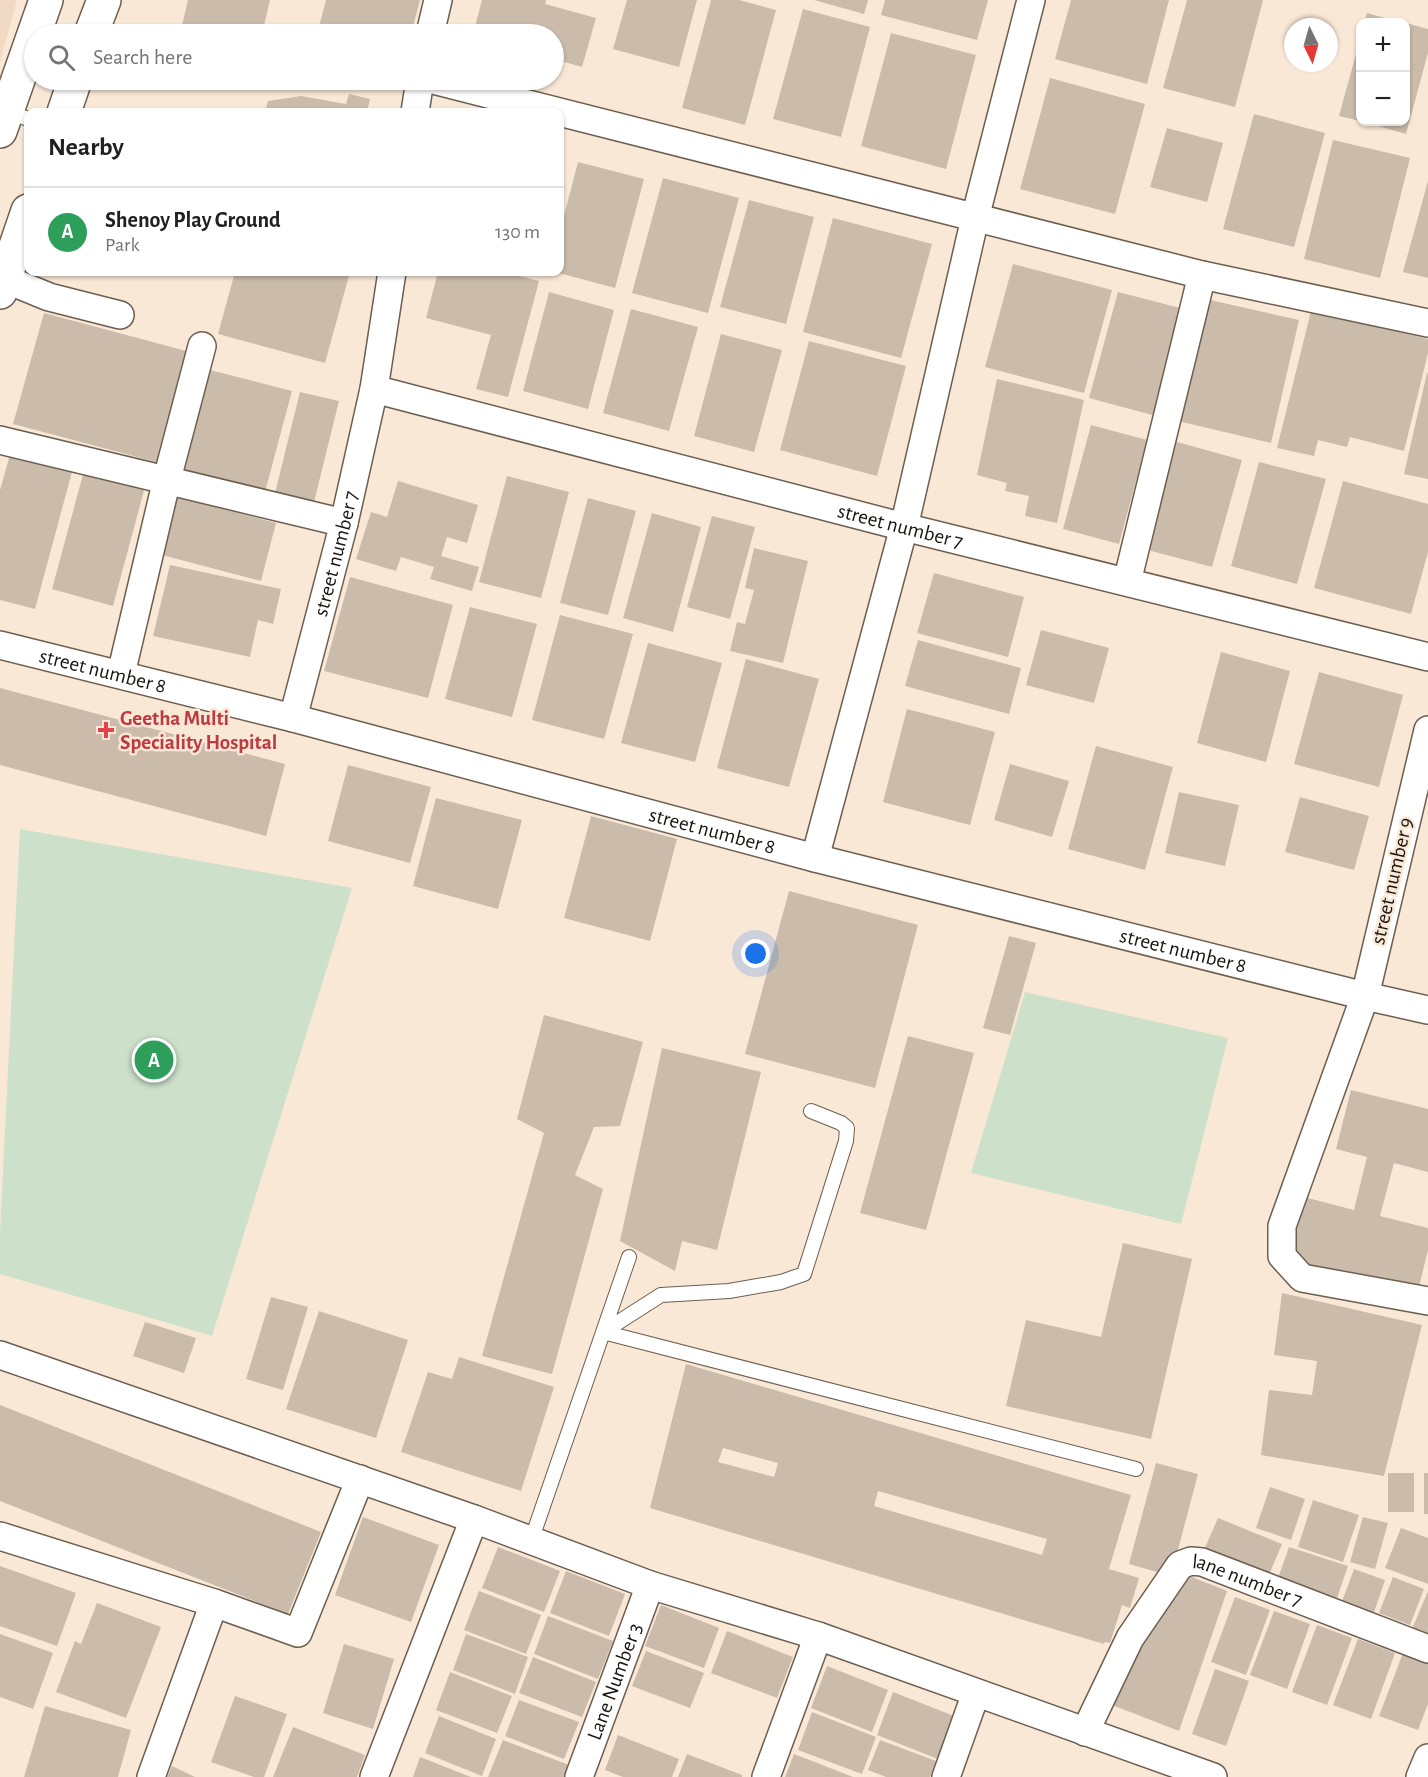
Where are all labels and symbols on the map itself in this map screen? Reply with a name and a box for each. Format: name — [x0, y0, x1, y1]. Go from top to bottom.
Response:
north arrow — [1284, 18, 1338, 72]
street label: street number 7 — [310, 489, 361, 618]
street label: street number 7 — [836, 500, 966, 552]
street label: street number 8 — [37, 645, 168, 696]
place label: Geetha Multi Speciality Hospital — [120, 708, 277, 753]
marker: Geetha Multi Speciality Hospital — [97, 721, 115, 739]
street label: street number 8 — [647, 803, 778, 857]
street label: street number 9 — [1367, 816, 1417, 946]
street label: street number 8 — [1118, 924, 1249, 976]
your location — [741, 939, 770, 968]
pin: A — [134, 1038, 174, 1082]
street label: lane number 7 — [1191, 1551, 1306, 1610]
street label: Lane Number 3 — [583, 1620, 646, 1743]

